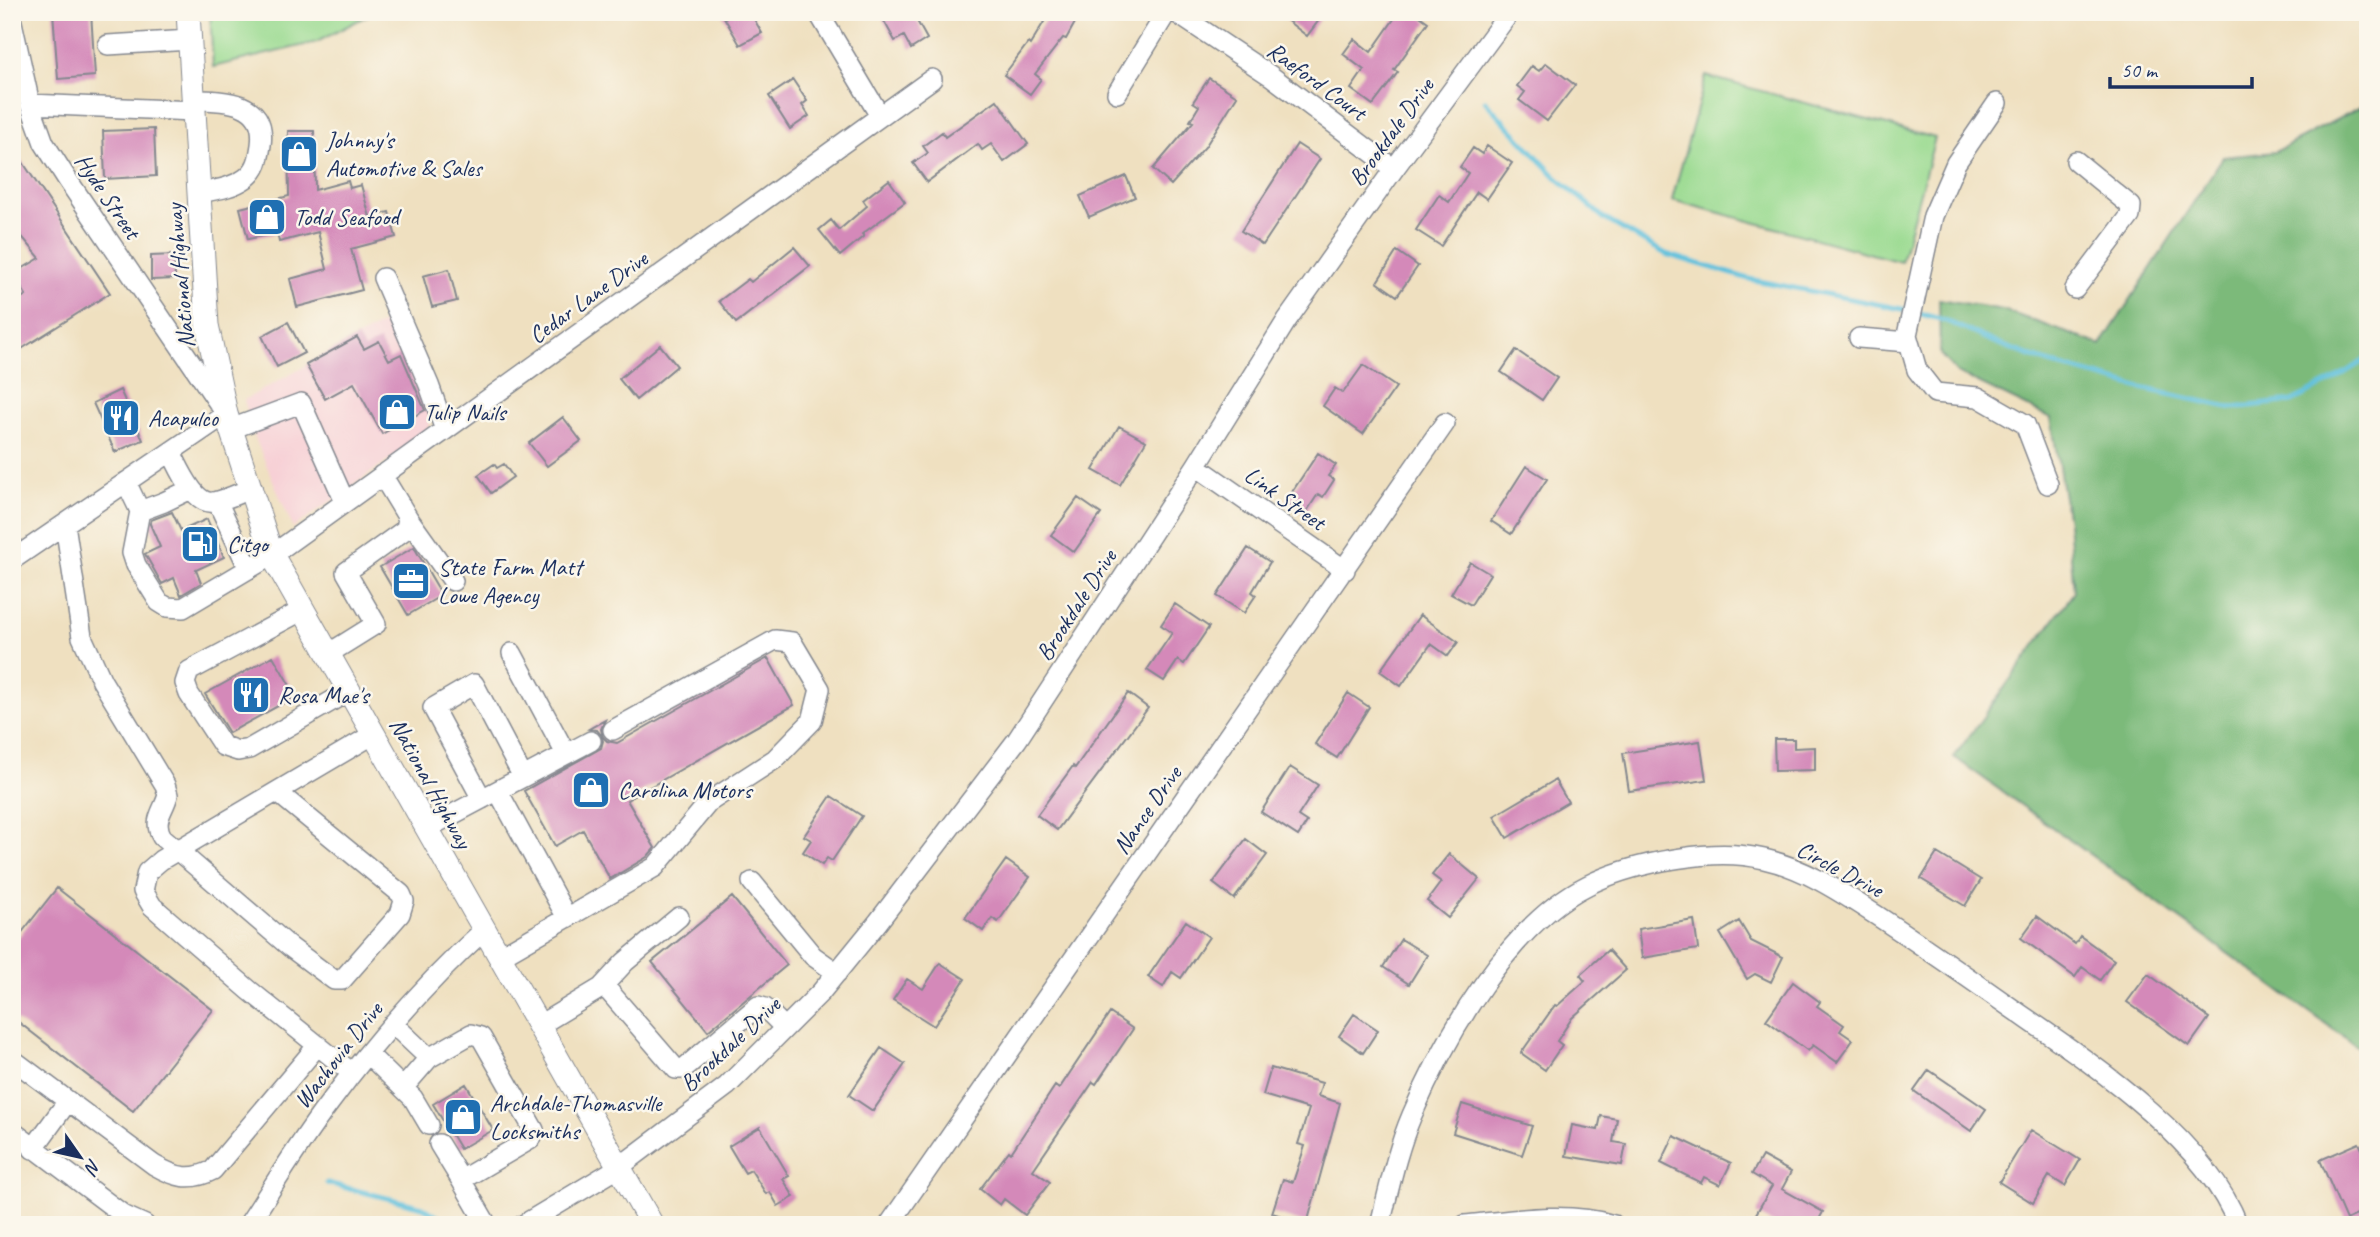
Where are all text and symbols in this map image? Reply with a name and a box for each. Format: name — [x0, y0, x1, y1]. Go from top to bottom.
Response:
street label: Raeford Court — [1261, 35, 1374, 128]
scale bar — [2110, 46, 2252, 90]
text: 50 m — [2121, 57, 2159, 83]
street label: Brookdale Drive — [1342, 70, 1442, 192]
place label: Johnny's Automotive & Sales — [325, 125, 484, 183]
shop icon: Johnny's Automotive & Sales — [278, 133, 320, 175]
street label: Hyde Street — [69, 147, 149, 246]
shop icon: Todd Seafood — [246, 196, 288, 238]
street label: National Highway — [159, 201, 201, 349]
place label: Todd Seafood — [294, 202, 402, 232]
street label: Cedar Lane Drive — [523, 242, 655, 350]
shop icon: Tulip Nails — [376, 391, 418, 433]
restaurant icon: Acapulco — [100, 397, 142, 439]
place label: Tulip Nails — [424, 397, 508, 427]
place label: Acapulco — [148, 403, 220, 433]
street label: Link Street — [1239, 459, 1333, 538]
fuel station icon: Citgo — [179, 523, 221, 565]
place label: Citgo — [227, 529, 270, 559]
street label: Brookdale Drive — [1029, 542, 1124, 666]
place label: State Farm Matt Lowe Agency — [438, 552, 585, 610]
office icon: State Farm Matt Lowe Agency — [390, 560, 432, 602]
restaurant icon: Rosa Mae's — [230, 674, 272, 716]
place label: Rosa Mae's — [278, 680, 371, 710]
street label: National Highway — [383, 712, 480, 855]
street label: Nance Drive — [1106, 758, 1189, 860]
shop icon: Carolina Motors — [570, 769, 612, 811]
place label: Carolina Motors — [618, 775, 753, 805]
street label: Circle Drive — [1792, 834, 1890, 905]
street label: Brookdale Drive — [674, 988, 788, 1098]
street label: Wachovia Drive — [287, 994, 390, 1114]
place label: Archdale-Thomasville Locksmiths — [490, 1088, 663, 1146]
shop icon: Archdale-Thomasville Locksmiths — [442, 1096, 484, 1138]
north arrow — [46, 1122, 116, 1192]
text: N — [78, 1154, 107, 1180]

